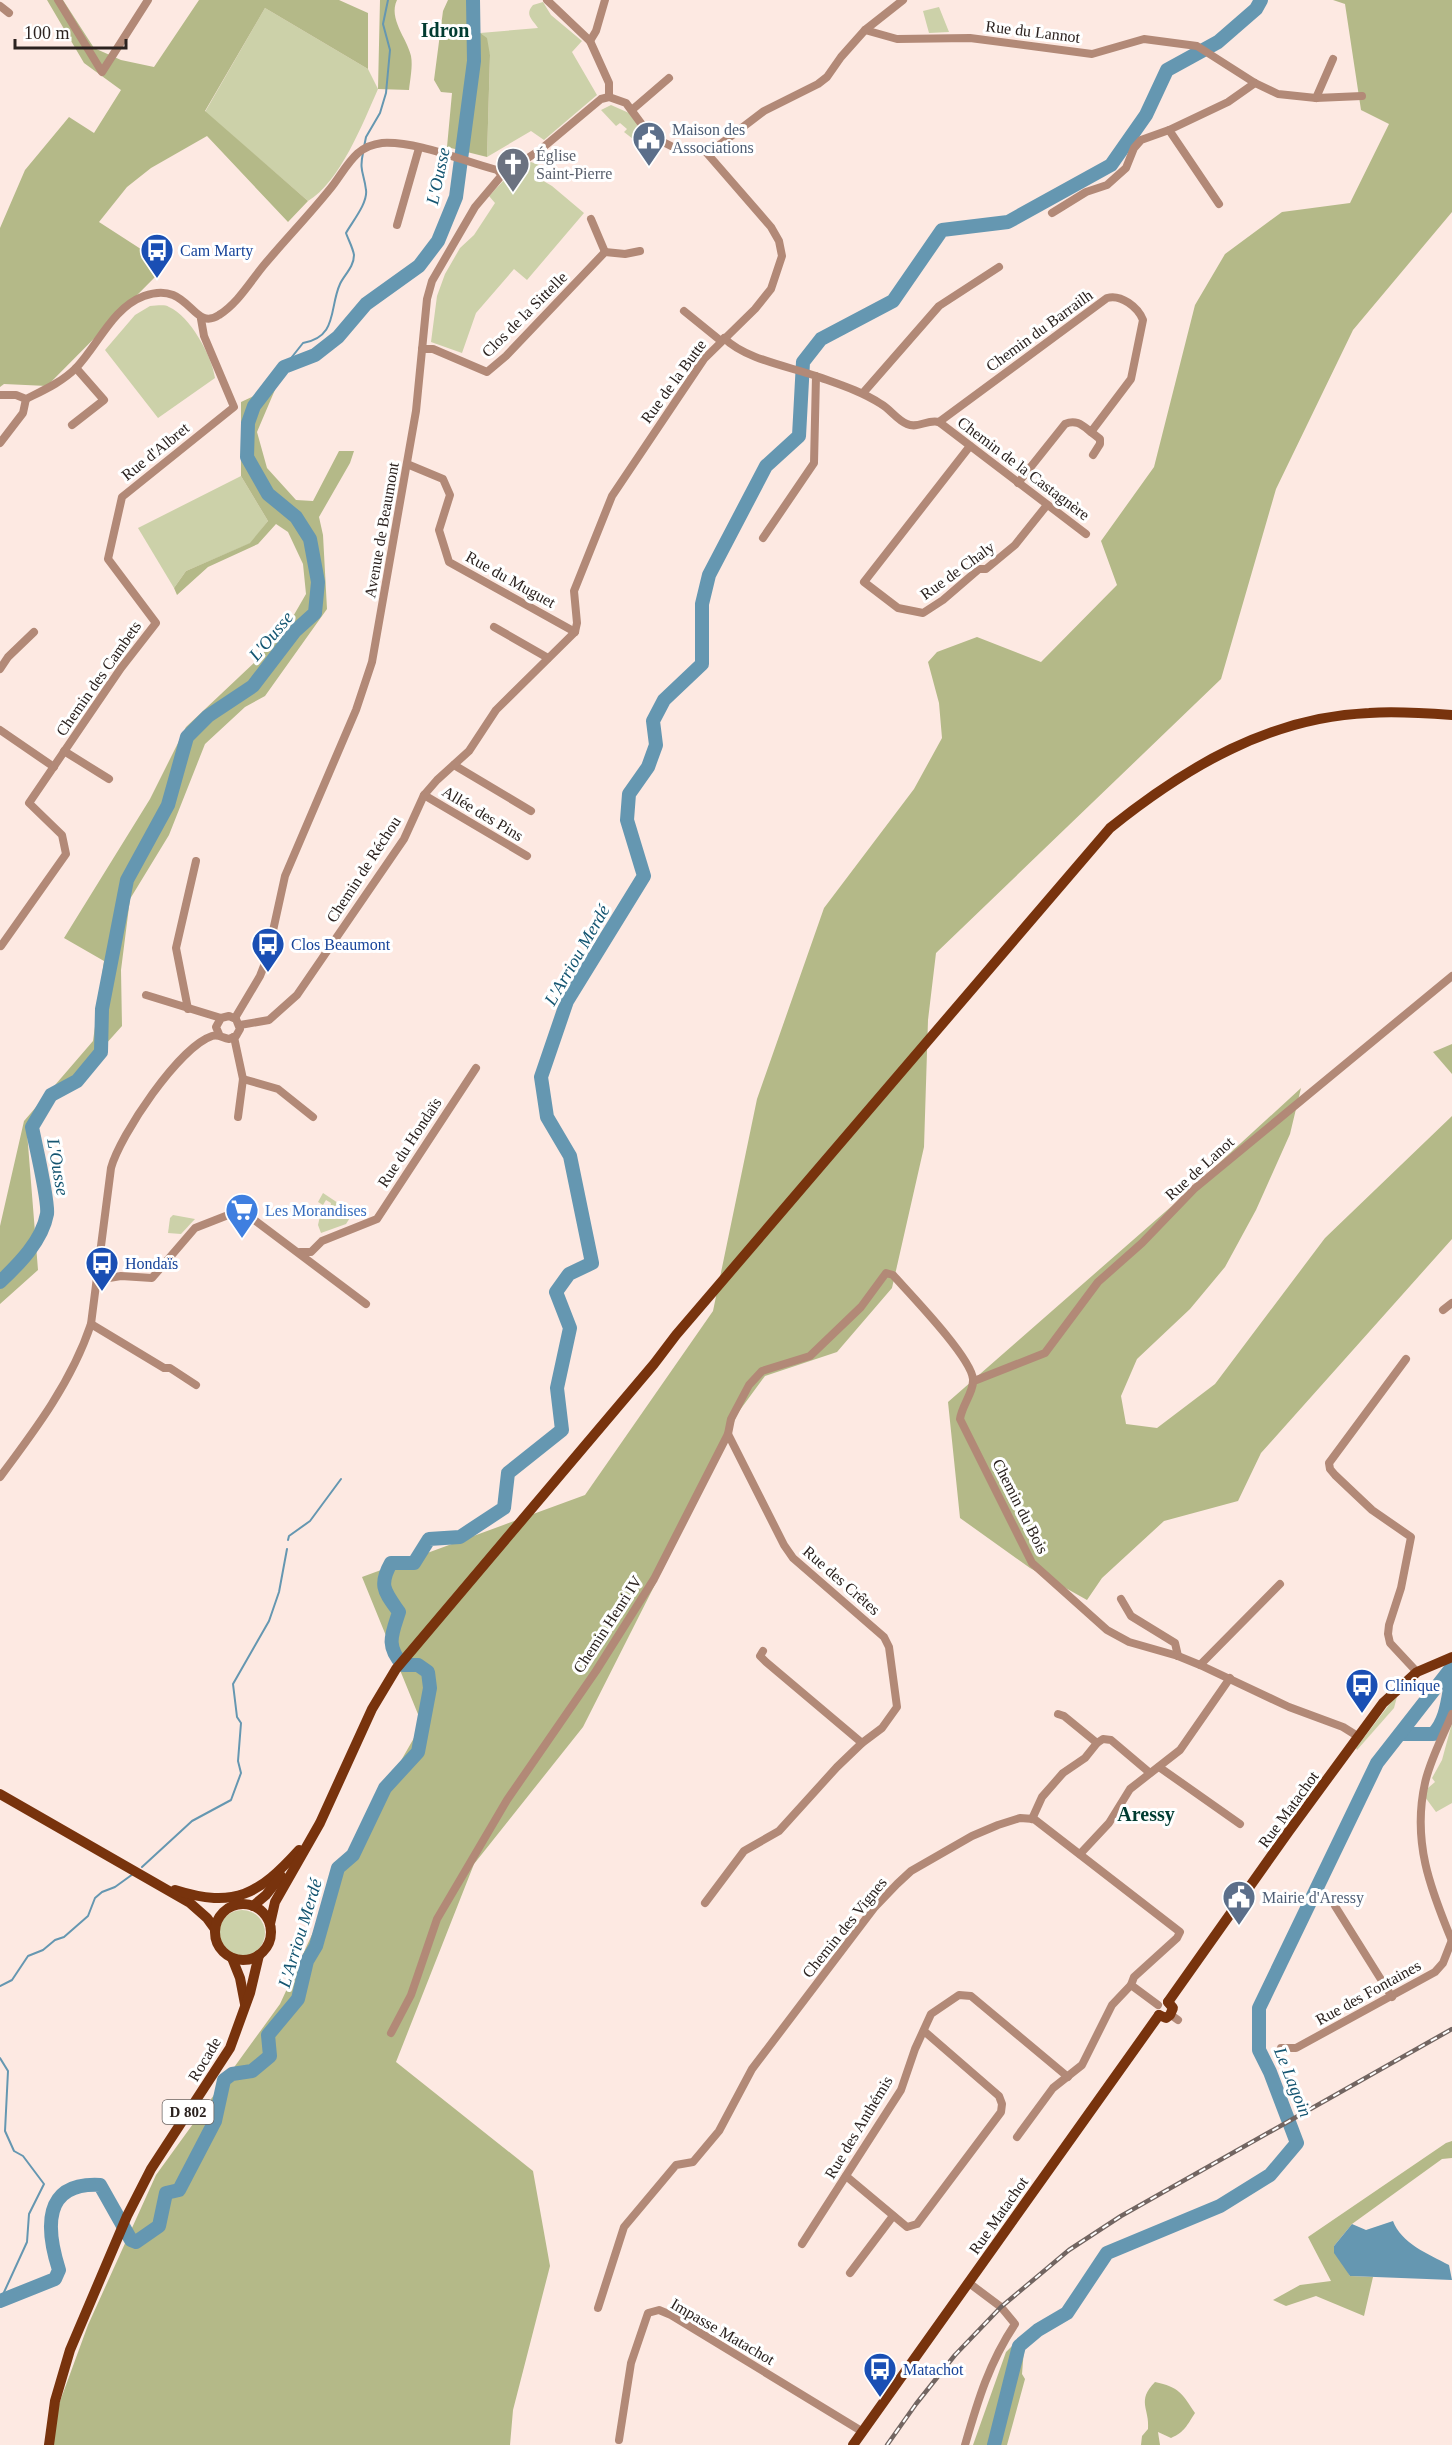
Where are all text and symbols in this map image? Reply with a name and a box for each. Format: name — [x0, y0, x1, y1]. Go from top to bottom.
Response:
scale bar — [15, 12, 126, 50]
street label: Rue du Lannot — [985, 17, 1082, 46]
district label: Idron — [421, 19, 469, 41]
text: 100 m — [24, 23, 70, 43]
public building icon: Maison des Associations — [631, 120, 667, 167]
place label: Maison des Associations — [672, 121, 754, 156]
water label: L'Ousse — [422, 146, 454, 207]
church icon: Église Saint-Pierre — [495, 146, 531, 193]
place label: Église Saint-Pierre — [536, 146, 612, 182]
bus stop icon: Cam Marty — [139, 232, 175, 279]
place label: Cam Marty — [180, 242, 253, 260]
street label: Clos de la Sittelle — [478, 268, 570, 360]
street label: Chemin du Barrailh — [983, 286, 1096, 375]
street label: Rue de la Butte — [637, 336, 709, 426]
street label: Chemin de la Castagnère — [954, 413, 1093, 524]
street label: Rue d'Albret — [118, 419, 193, 484]
street label: Avenue de Beaumont — [361, 460, 402, 599]
street label: Rue de Chaly — [917, 538, 998, 604]
street label: Rue du Muguet — [463, 548, 559, 612]
water label: L'Ousse — [244, 607, 297, 665]
street label: Chemin des Cambets — [52, 618, 144, 739]
street label: Allée des Pins — [439, 783, 526, 844]
street label: Chemin de Réchou — [323, 813, 404, 925]
water label: L'Arriou Merdé — [540, 900, 614, 1010]
bus stop icon: Clos Beaumont — [250, 926, 286, 973]
place label: Clos Beaumont — [291, 936, 391, 953]
street label: Rue du Hondaïs — [374, 1094, 445, 1190]
street label: Rue de Lanot — [1162, 1133, 1237, 1204]
water label: L'Ousse — [43, 1136, 73, 1197]
supermarket icon: Les Morandises — [224, 1192, 260, 1239]
place label: Les Morandises — [265, 1202, 367, 1219]
bus stop icon: Hondaïs — [84, 1245, 120, 1292]
place label: Hondaïs — [125, 1255, 178, 1272]
street label: Chemin du Bois — [989, 1456, 1052, 1556]
street label: Rue des Crêtes — [800, 1542, 883, 1618]
street label: Chemin Henri IV — [570, 1572, 645, 1676]
bus stop icon: Clinique — [1344, 1667, 1380, 1714]
place label: Clinique — [1385, 1677, 1440, 1695]
street label: Rue Matachot — [1255, 1767, 1322, 1851]
district label: Aressy — [1117, 1803, 1175, 1826]
street label: Chemin des Vignes — [799, 1874, 891, 1982]
water label: L'Arriou Merdé — [274, 1875, 326, 1991]
public building icon: Mairie d'Aressy — [1221, 1879, 1257, 1926]
place label: Mairie d'Aressy — [1262, 1889, 1364, 1907]
street label: Rue des Fontaines — [1313, 1957, 1424, 2028]
street label: Rocade — [185, 2034, 224, 2084]
water label: Le Lagoin — [1270, 2043, 1316, 2120]
street label: Rue des Anthémis — [821, 2073, 896, 2182]
road number: D 802 — [162, 2100, 213, 2124]
street label: Rue Matachot — [966, 2173, 1032, 2257]
street label: Impasse Matachot — [667, 2295, 778, 2369]
bus stop icon: Matachot — [862, 2351, 898, 2398]
place label: Matachot — [903, 2361, 964, 2378]

